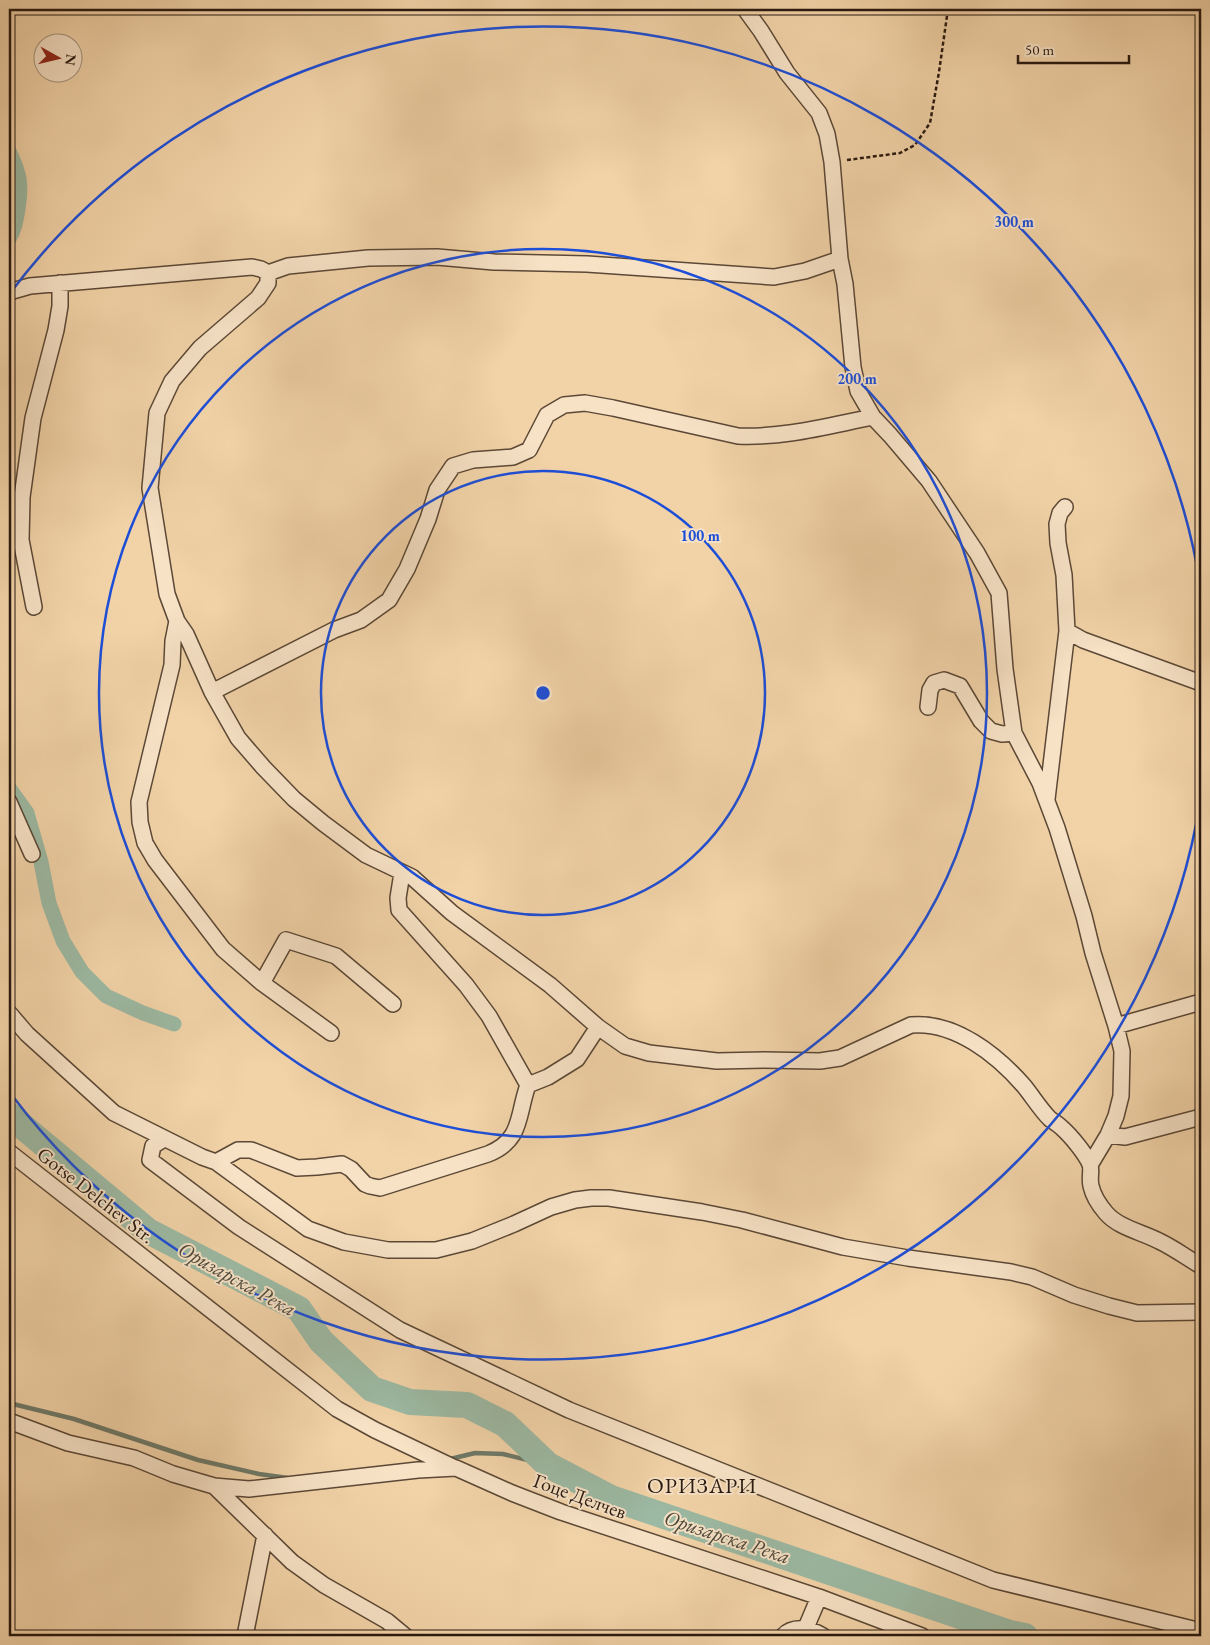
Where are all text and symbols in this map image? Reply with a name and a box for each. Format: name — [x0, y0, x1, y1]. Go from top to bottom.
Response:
north arrow — [32, 32, 82, 82]
scale bar — [1018, 32, 1129, 64]
text: 50 m — [1025, 40, 1054, 59]
text: N — [61, 53, 81, 67]
text: 300 m — [994, 212, 1034, 231]
text: 200 m — [837, 369, 877, 388]
text: 100 m — [680, 526, 720, 545]
centre of rings — [534, 684, 552, 702]
street label: Gotse Delchev Str. — [32, 1141, 160, 1249]
water label: Оризарска Река — [174, 1235, 301, 1322]
street label: Гоце Делчев — [530, 1467, 630, 1525]
district label: ОРИЗАРИ — [647, 1471, 757, 1500]
water label: Оризарска Река — [661, 1503, 794, 1570]

